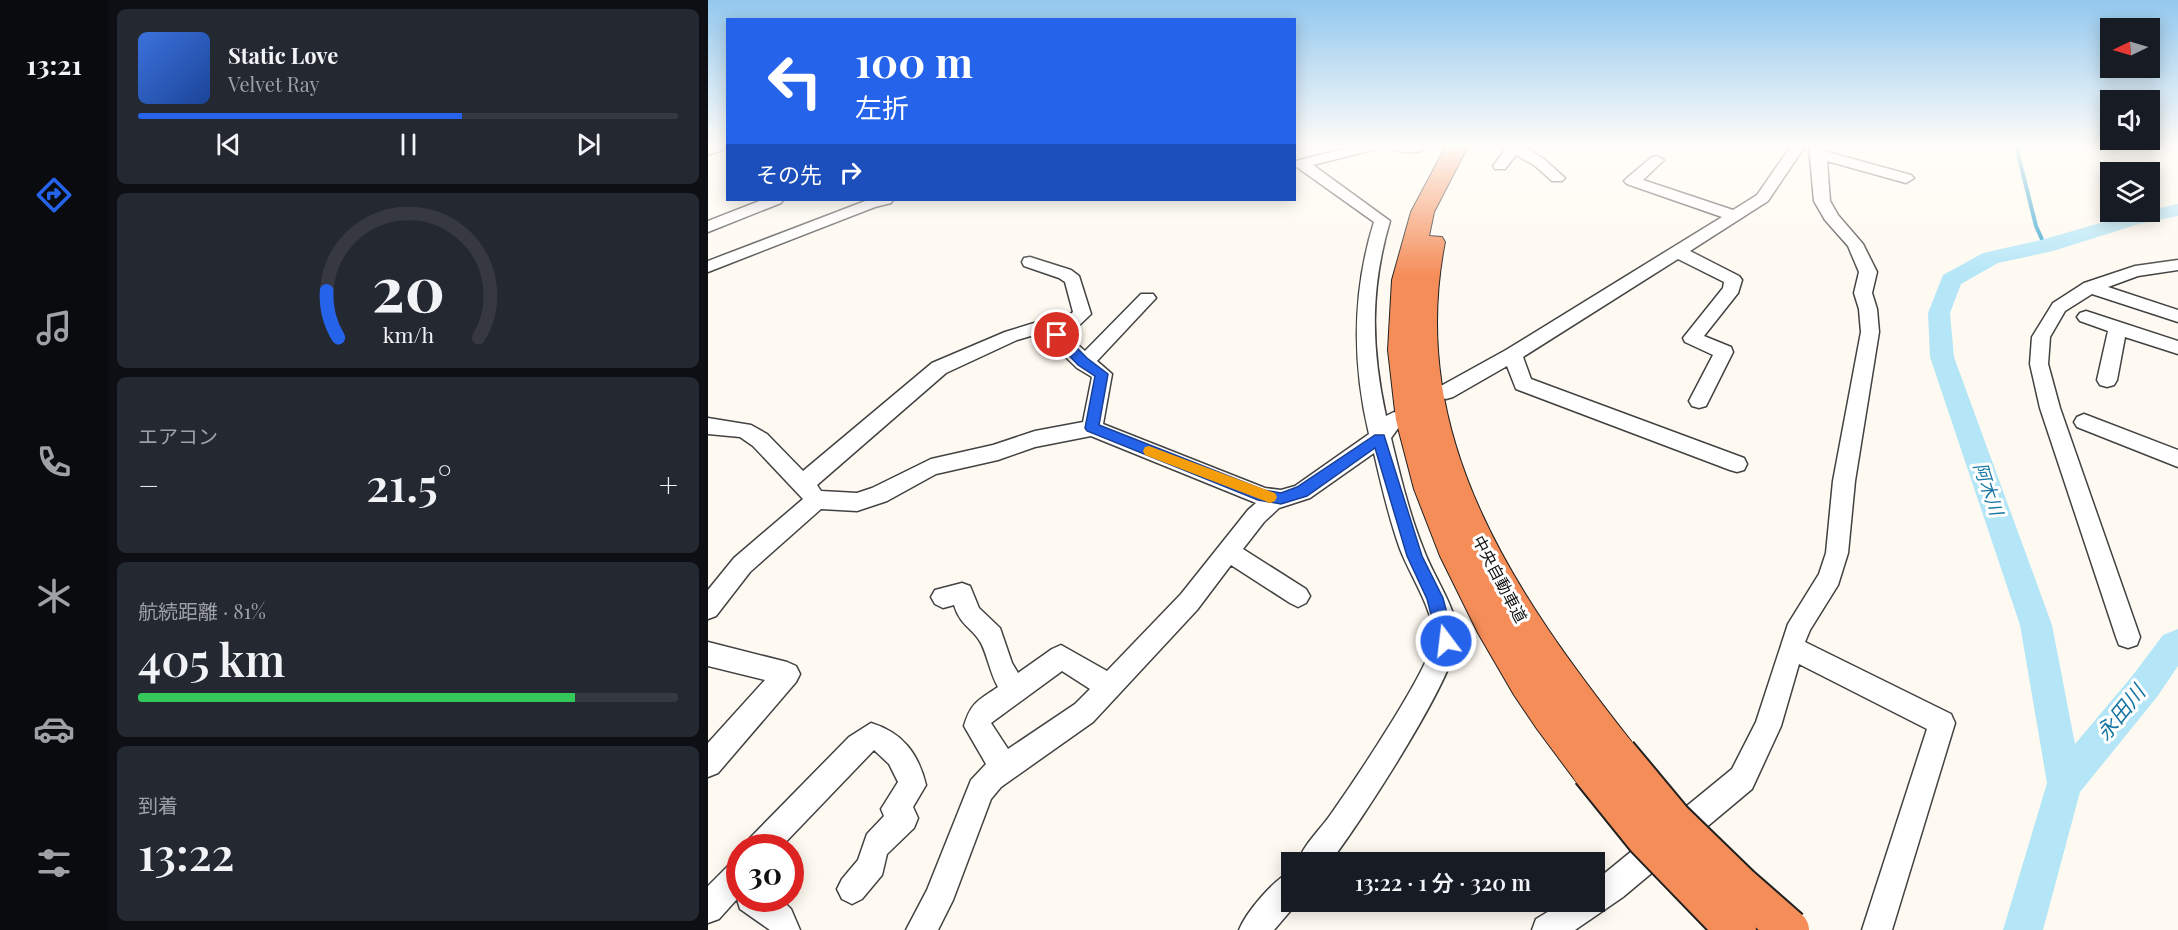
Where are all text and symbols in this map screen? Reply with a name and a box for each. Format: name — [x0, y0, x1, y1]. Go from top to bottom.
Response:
north arrow — [2100, 18, 2160, 78]
map controls — [2100, 18, 2160, 222]
text: 100 m — [855, 33, 973, 89]
text: Static Love — [228, 40, 338, 70]
icon: left — [756, 42, 834, 120]
text: 13:21 — [26, 46, 82, 82]
text: Velvet Ray — [228, 70, 320, 97]
text: 左折 — [855, 89, 909, 125]
button: sound — [2100, 90, 2160, 150]
icon: previous — [212, 128, 245, 161]
icon: pause — [392, 128, 425, 161]
icon: next — [572, 128, 605, 161]
icon: right — [834, 156, 867, 189]
text: その先 — [756, 159, 822, 189]
button: layers — [2100, 162, 2160, 222]
icon: directions — [33, 174, 75, 216]
text: 20 — [372, 244, 444, 328]
icon: music — [33, 307, 75, 349]
pin — [1031, 309, 1082, 360]
icon: arrive — [1040, 318, 1073, 351]
text: km/h — [382, 320, 434, 348]
text: エアコン — [138, 422, 218, 449]
icon: phone — [33, 441, 75, 483]
text: 21.5° — [366, 453, 452, 513]
water label: 阿木川 — [1969, 459, 2010, 520]
text: − — [138, 462, 159, 506]
text: + — [659, 462, 678, 506]
street label: 中央自動車道 — [1469, 531, 1532, 626]
icon: climate — [33, 575, 75, 617]
text: 航続距離 · 81% — [138, 597, 266, 624]
position arrow — [1414, 609, 1478, 673]
text: 405 km — [138, 628, 285, 688]
water label: 永田川 — [2089, 677, 2151, 745]
icon: car — [33, 708, 75, 750]
text: 到着 — [138, 791, 178, 818]
text: 13:22 — [138, 822, 234, 882]
speed limit sign: 30 — [726, 834, 804, 912]
icon: filters — [33, 842, 75, 884]
text: 13:22 · 1 分 · 320 m — [1355, 867, 1531, 897]

